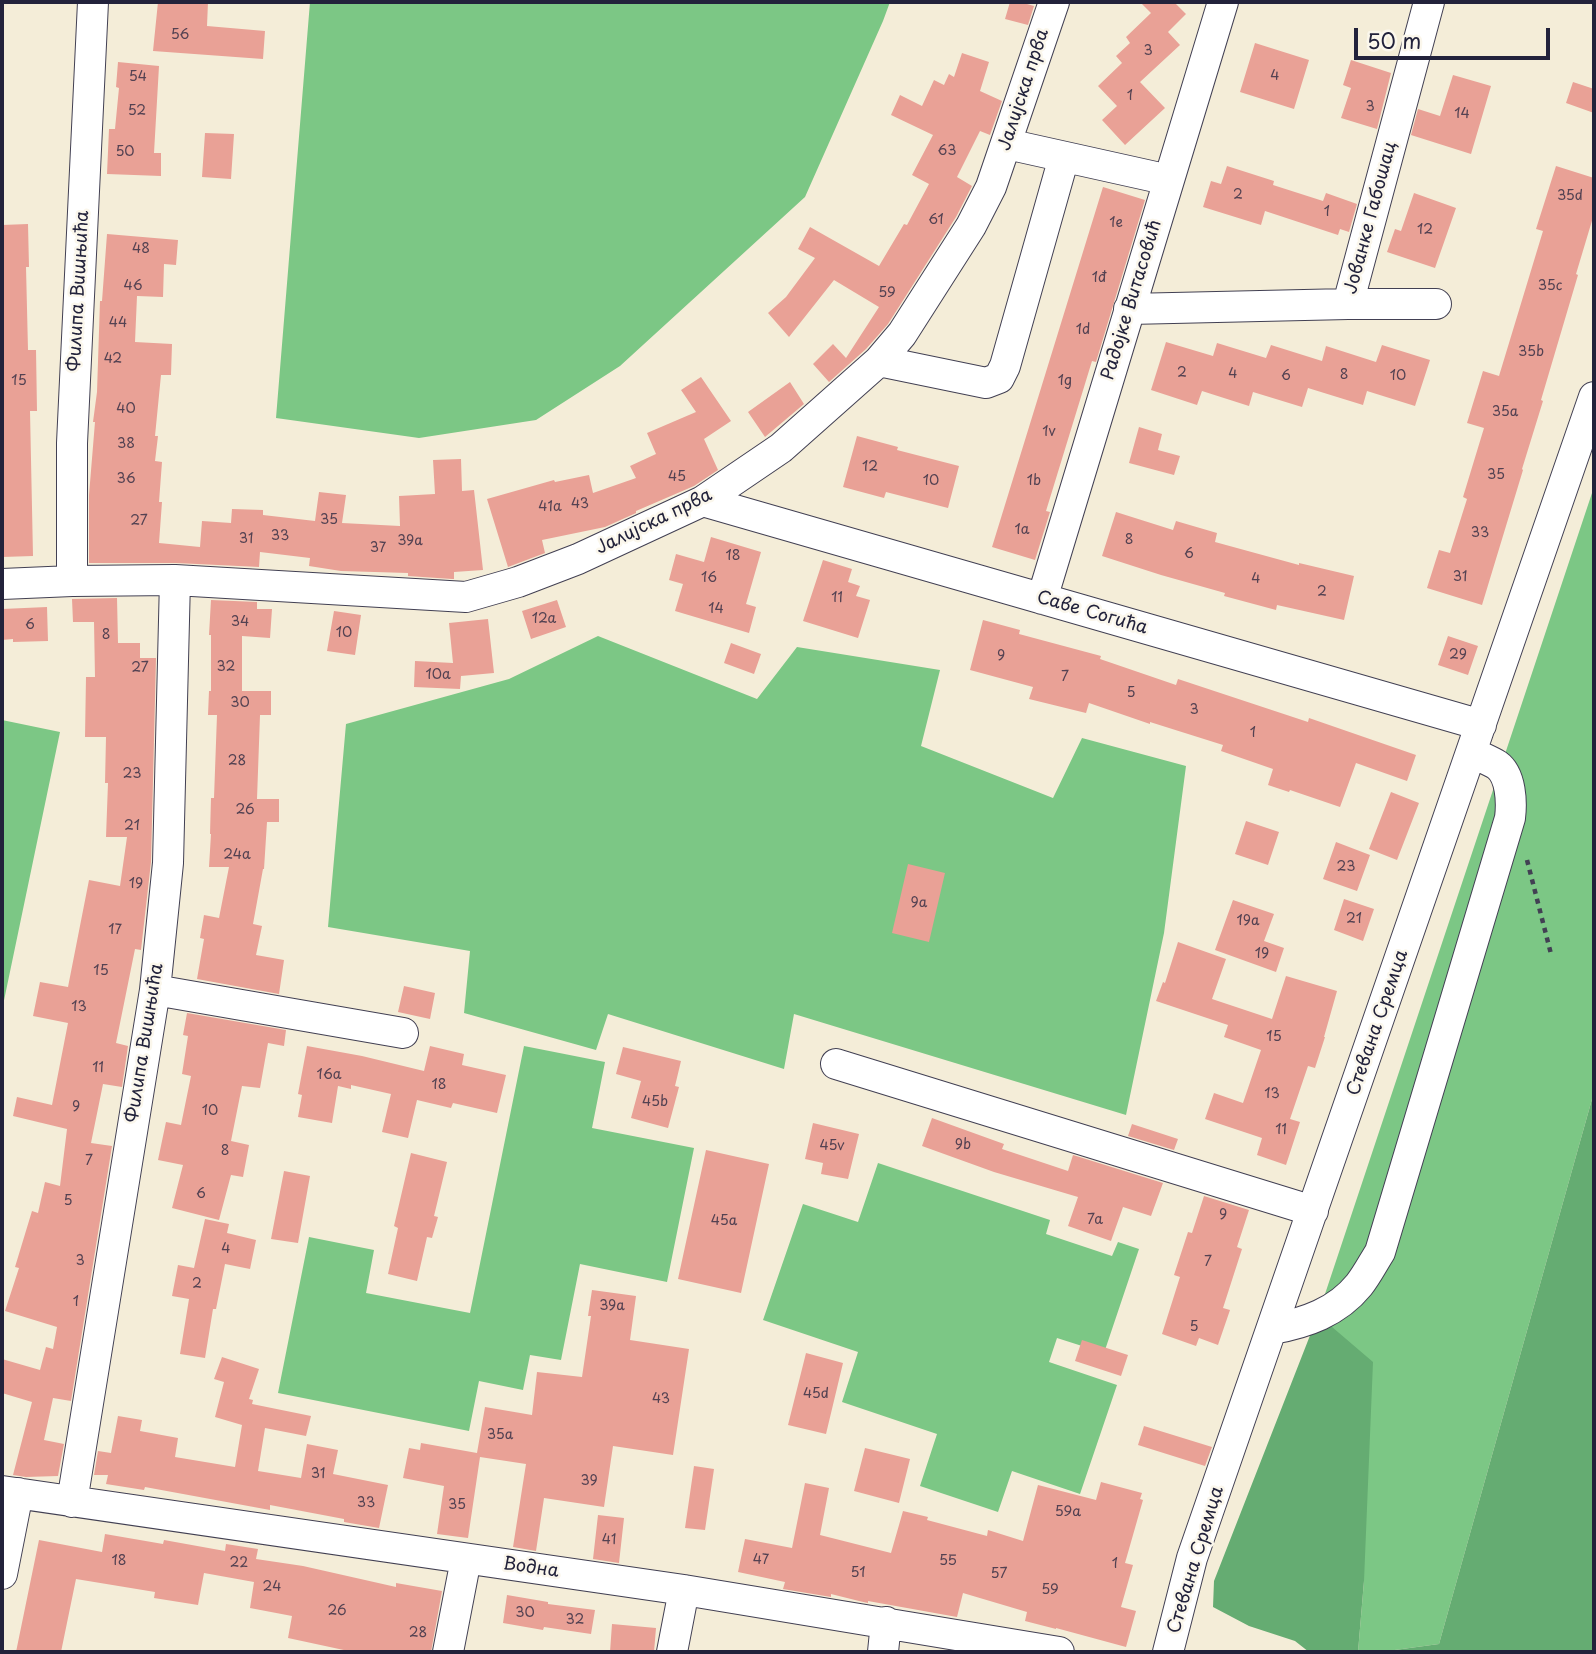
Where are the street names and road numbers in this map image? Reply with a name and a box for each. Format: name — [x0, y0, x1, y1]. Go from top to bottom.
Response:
street label: Јалијска прва — [994, 26, 1054, 154]
street label: Јованке Габошац — [1340, 139, 1402, 297]
street label: Филипа Вишњића — [64, 210, 94, 372]
street label: Радојке Витасовић — [1097, 217, 1167, 383]
street label: Јалијска прва — [592, 484, 716, 560]
street label: Саве Согића — [1034, 587, 1150, 639]
street label: Стевана Сремца — [1343, 947, 1413, 1099]
street label: Филипа Вишњића — [122, 962, 168, 1124]
street label: Стевана Сремца — [1163, 1484, 1229, 1636]
street label: Водна — [502, 1553, 560, 1583]

